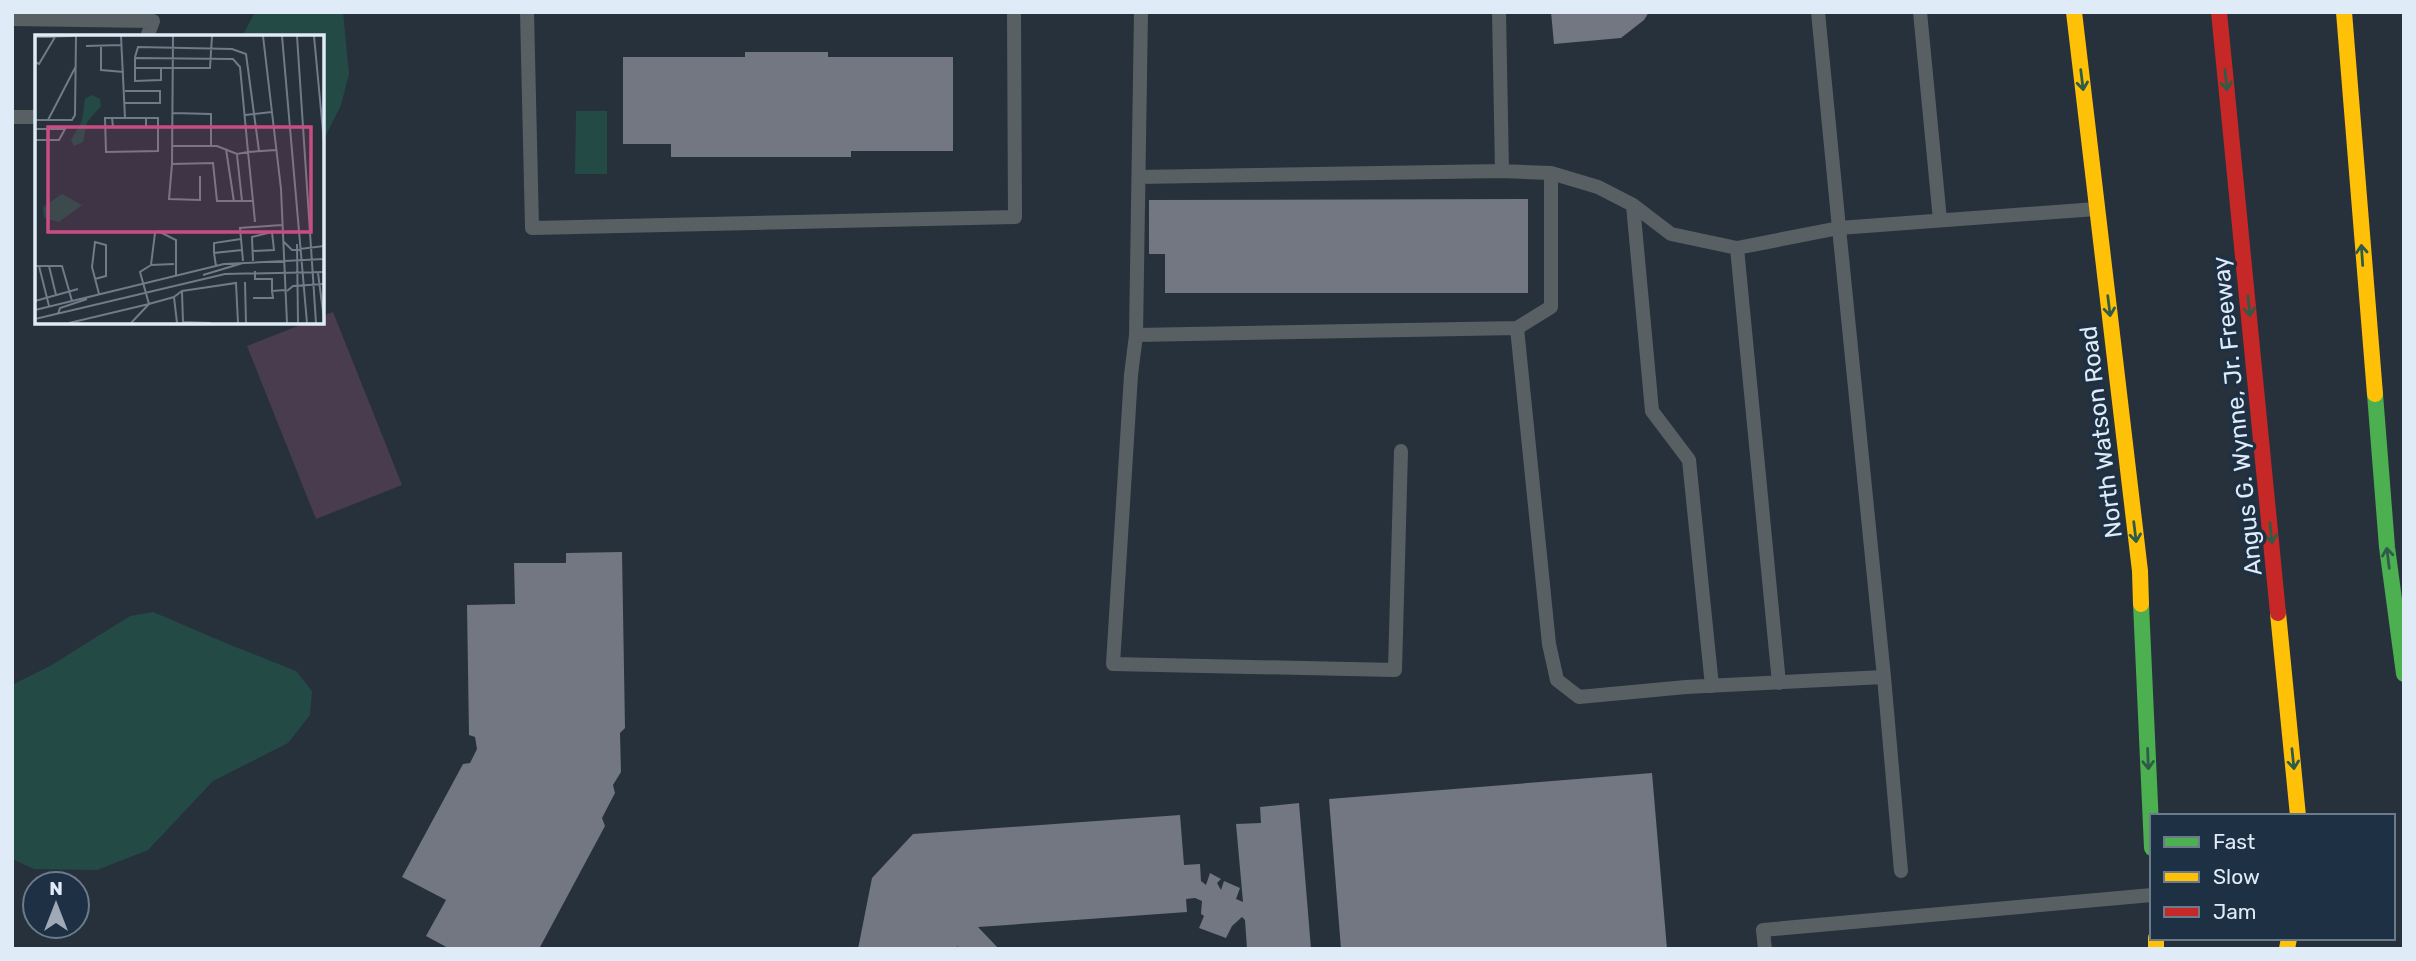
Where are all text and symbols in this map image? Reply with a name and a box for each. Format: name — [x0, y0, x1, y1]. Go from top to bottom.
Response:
inset map — [35, 35, 324, 324]
one-way arrow — [2075, 68, 2088, 91]
one-way arrow — [2220, 68, 2233, 91]
one-way arrow — [2355, 244, 2368, 266]
street label: Angus G. Wynne, Jr. Freeway — [2206, 255, 2268, 577]
one-way arrow — [2102, 294, 2115, 317]
one-way arrow — [2243, 295, 2256, 317]
street label: North Watson Road — [2074, 324, 2128, 540]
one-way arrow — [2129, 520, 2142, 543]
one-way arrow — [2265, 521, 2278, 544]
one-way arrow — [2382, 547, 2395, 569]
one-way arrow — [2141, 747, 2154, 770]
one-way arrow — [2287, 748, 2300, 770]
legend — [2150, 814, 2395, 940]
text: Fast — [2213, 829, 2255, 854]
text: Slow — [2213, 864, 2260, 889]
north arrow — [21, 870, 91, 940]
text: N — [49, 877, 63, 900]
text: Jam — [2213, 899, 2257, 924]

